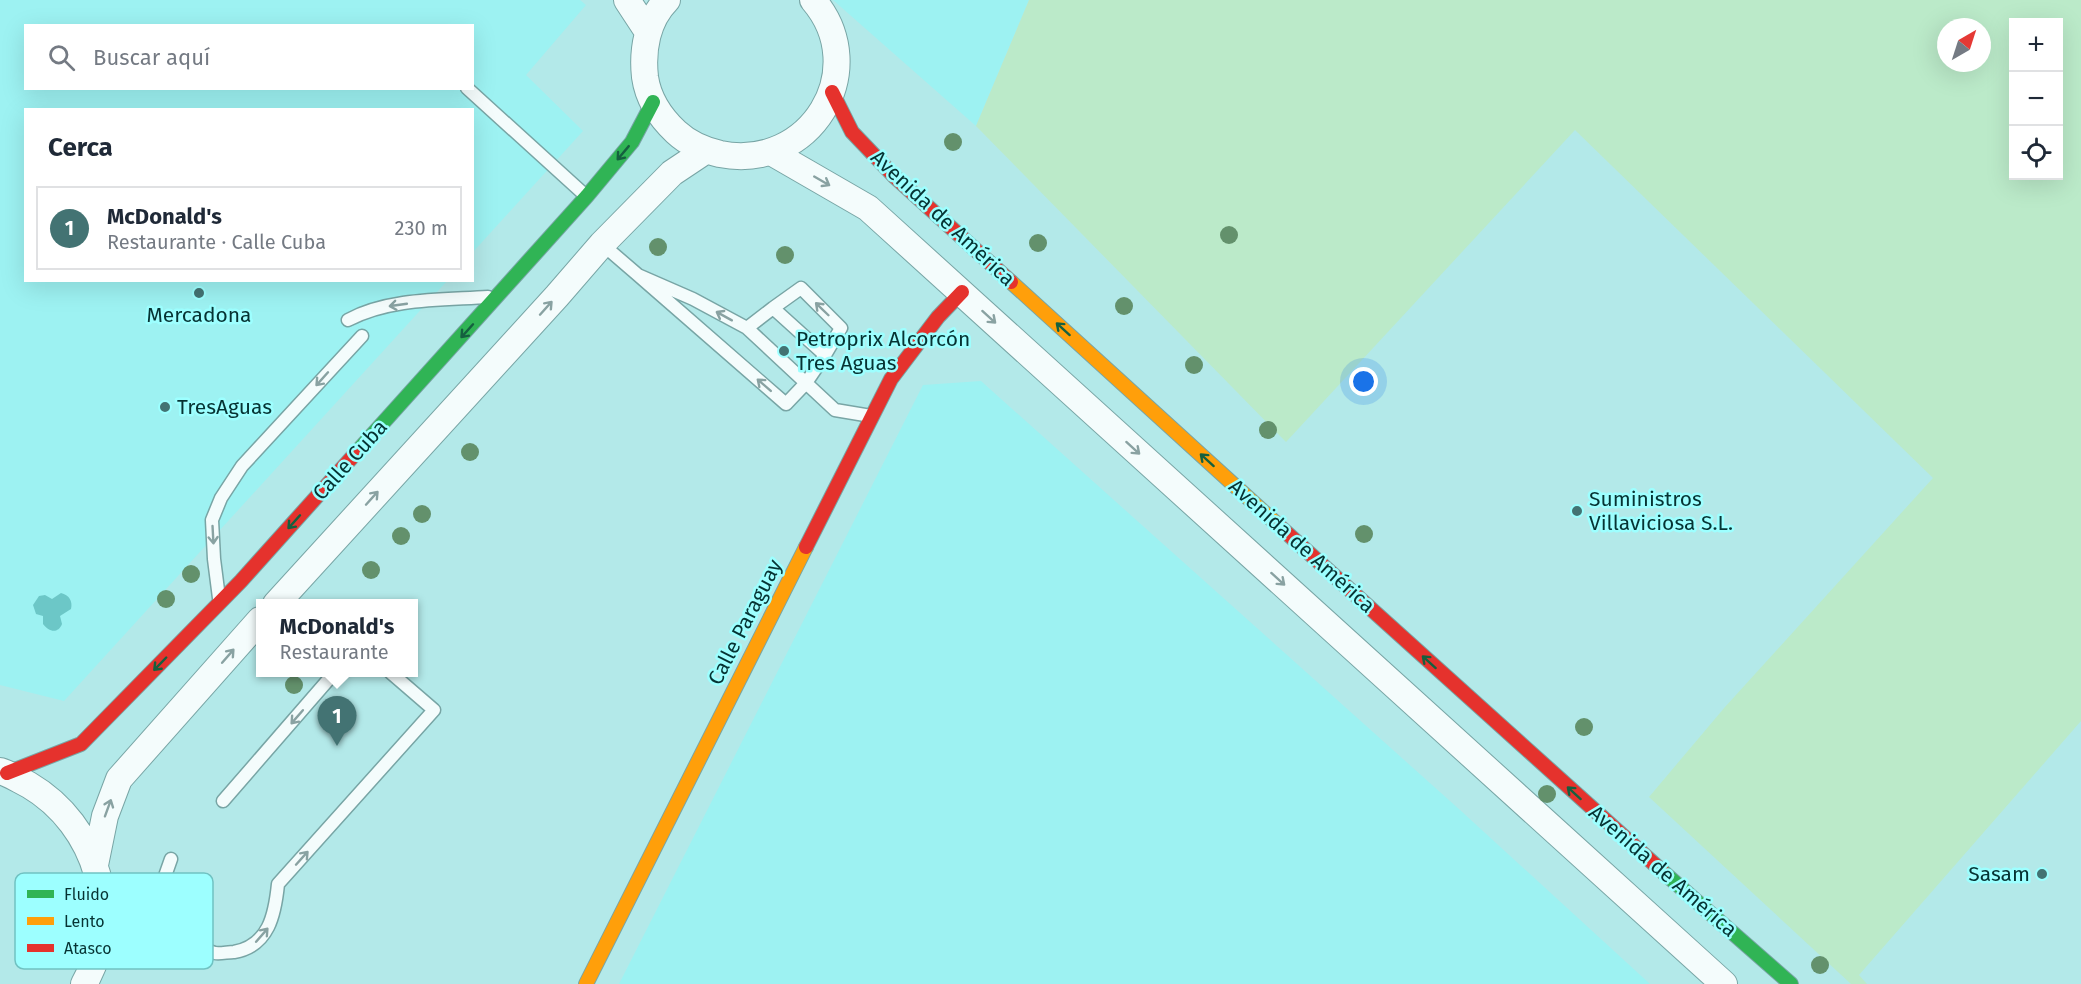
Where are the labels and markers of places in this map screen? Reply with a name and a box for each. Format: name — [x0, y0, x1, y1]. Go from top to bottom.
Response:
marker: Mercadona — [192, 286, 206, 300]
place label: Mercadona — [146, 302, 252, 328]
place label: Petroprix Alcorcón Tres Aguas — [796, 326, 970, 376]
marker: Petroprix Alcorcón Tres Aguas — [777, 344, 791, 358]
place label: TresAguas — [177, 394, 272, 420]
marker: TresAguas — [158, 400, 172, 414]
place label: Suministros Villaviciosa S.L. — [1589, 486, 1733, 536]
marker: Suministros Villaviciosa S.L. — [1570, 504, 1584, 518]
pin: 1 — [318, 696, 356, 746]
place label: Sasam — [1968, 861, 2030, 887]
marker: Sasam — [2035, 867, 2049, 881]

